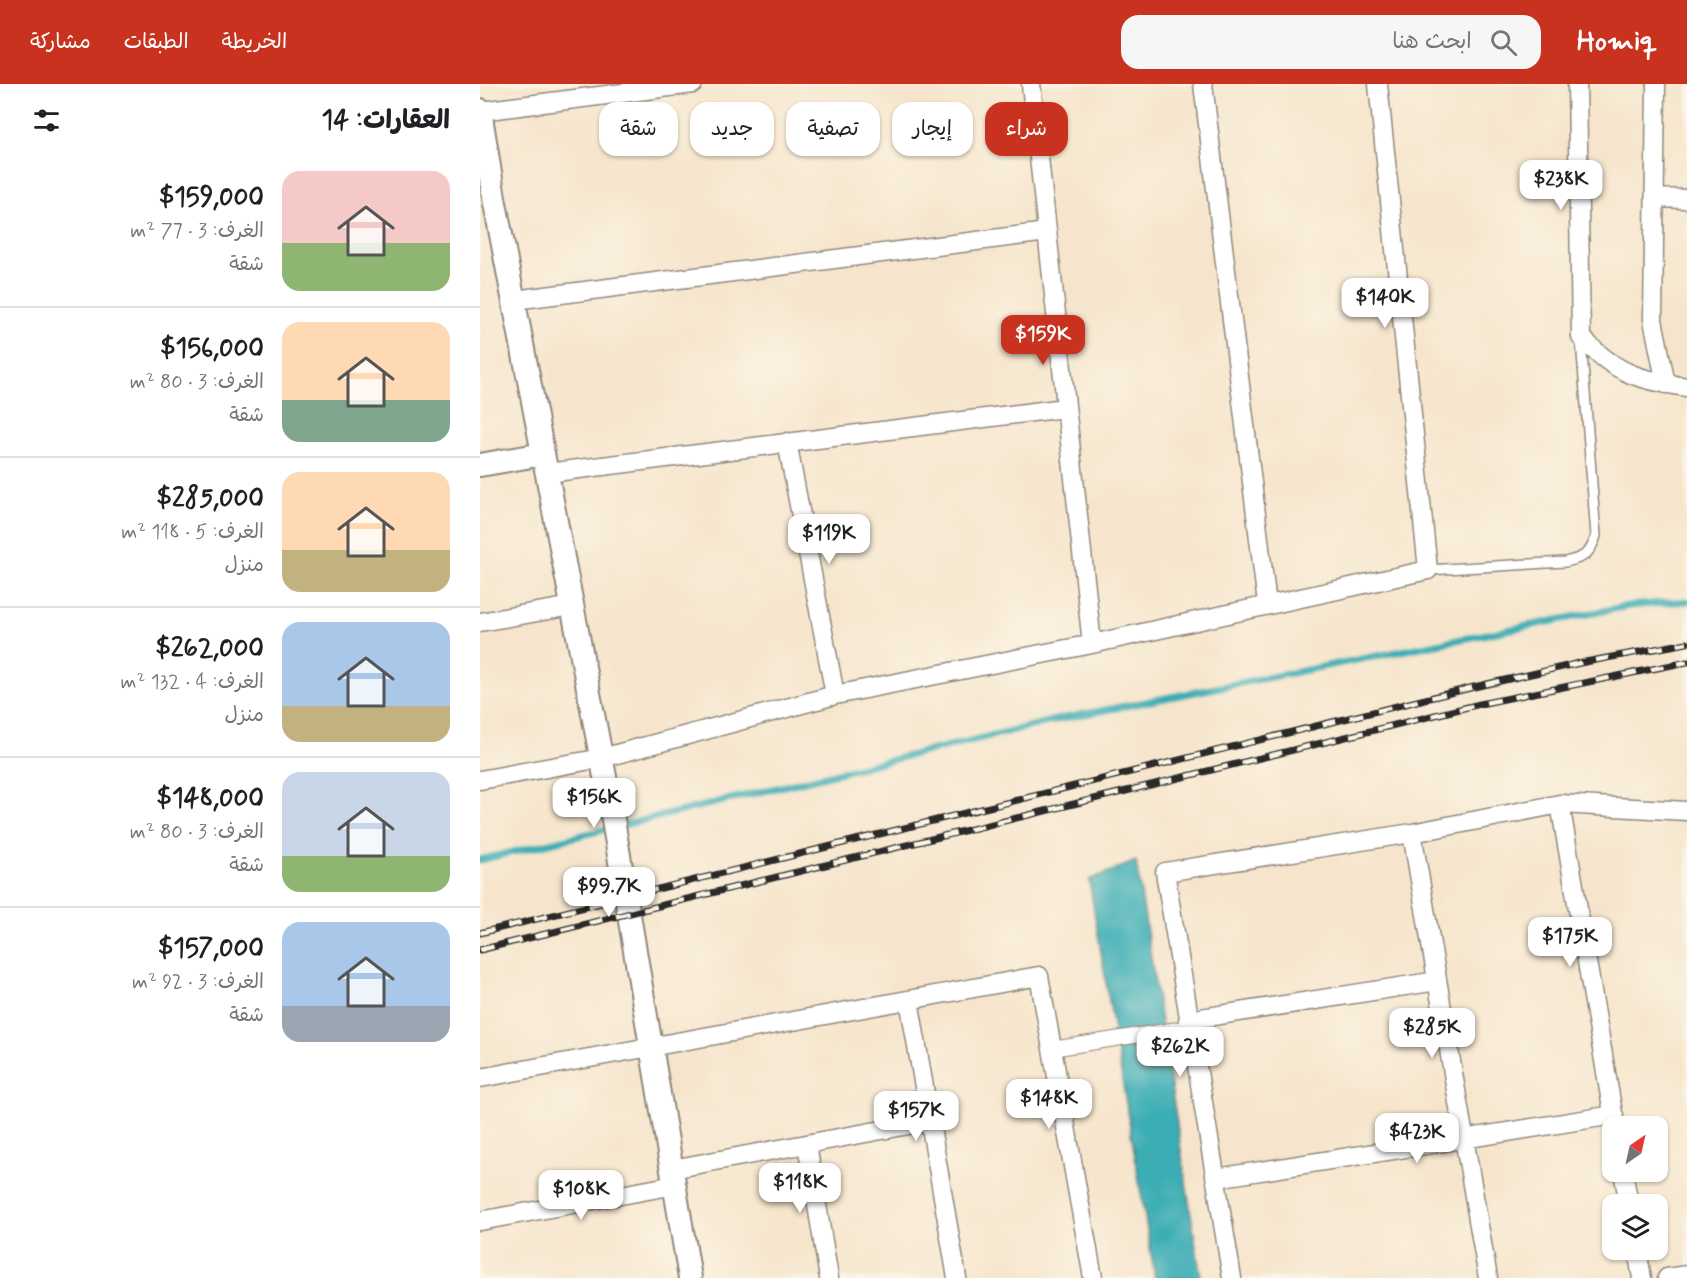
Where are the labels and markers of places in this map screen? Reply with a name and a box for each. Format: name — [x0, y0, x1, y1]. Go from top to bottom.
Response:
pin: $238K — [1519, 160, 1603, 211]
pin: $140K — [1343, 278, 1427, 329]
pin: $159K — [1001, 315, 1085, 366]
pin: $119K — [787, 514, 871, 565]
pin: $156K — [552, 778, 636, 829]
pin: $99.7K — [560, 867, 658, 918]
pin: $175K — [1528, 917, 1612, 968]
pin: $285K — [1390, 1008, 1474, 1059]
pin: $262K — [1138, 1027, 1222, 1078]
pin: $148K — [1007, 1079, 1091, 1130]
pin: $157K — [874, 1091, 958, 1142]
pin: $423K — [1375, 1113, 1459, 1164]
pin: $118K — [758, 1163, 842, 1214]
pin: $108K — [539, 1170, 623, 1221]

